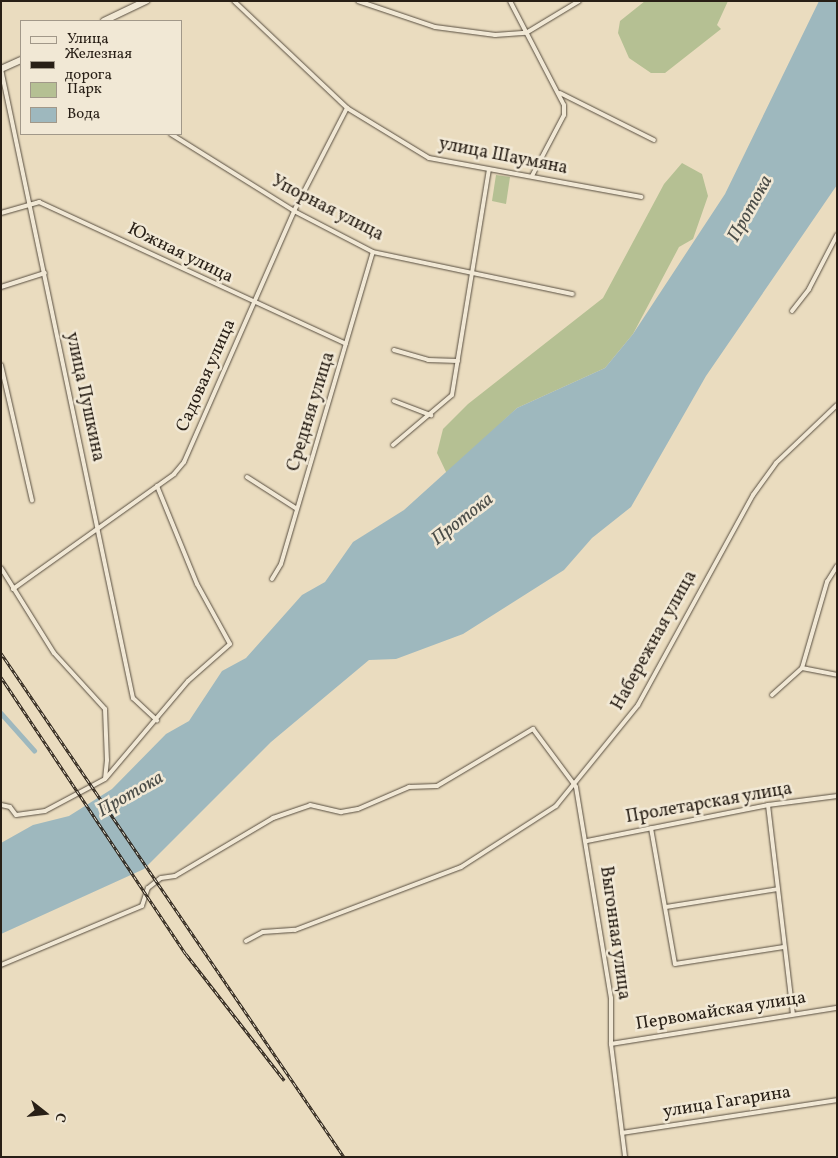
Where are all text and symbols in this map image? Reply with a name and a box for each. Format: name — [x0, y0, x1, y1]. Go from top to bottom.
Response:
legend — [20, 20, 182, 135]
text: Улица — [67, 29, 109, 50]
text: Железная дорога — [65, 44, 132, 86]
text: Парк — [67, 79, 102, 100]
text: Вода — [67, 104, 100, 125]
street label: улица Шаумяна — [437, 134, 569, 180]
street label: Упорная улица — [267, 171, 387, 247]
water label: Протока — [723, 172, 779, 246]
street label: Южная улица — [123, 219, 237, 289]
street label: Садовая улица — [172, 316, 242, 436]
street label: улица Пушкина — [60, 330, 108, 464]
street label: Средняя улица — [284, 349, 340, 475]
water label: Протока — [427, 489, 499, 551]
street label: Набережная улица — [608, 567, 702, 715]
water label: Протока — [94, 767, 168, 823]
street label: Пролетарская улица — [624, 779, 794, 829]
street label: Выгонная улица — [594, 865, 634, 1001]
street label: Первомайская улица — [634, 988, 808, 1036]
street label: улица Гагарина — [662, 1082, 792, 1124]
north arrow — [20, 1088, 70, 1138]
text: С — [50, 1110, 70, 1124]

